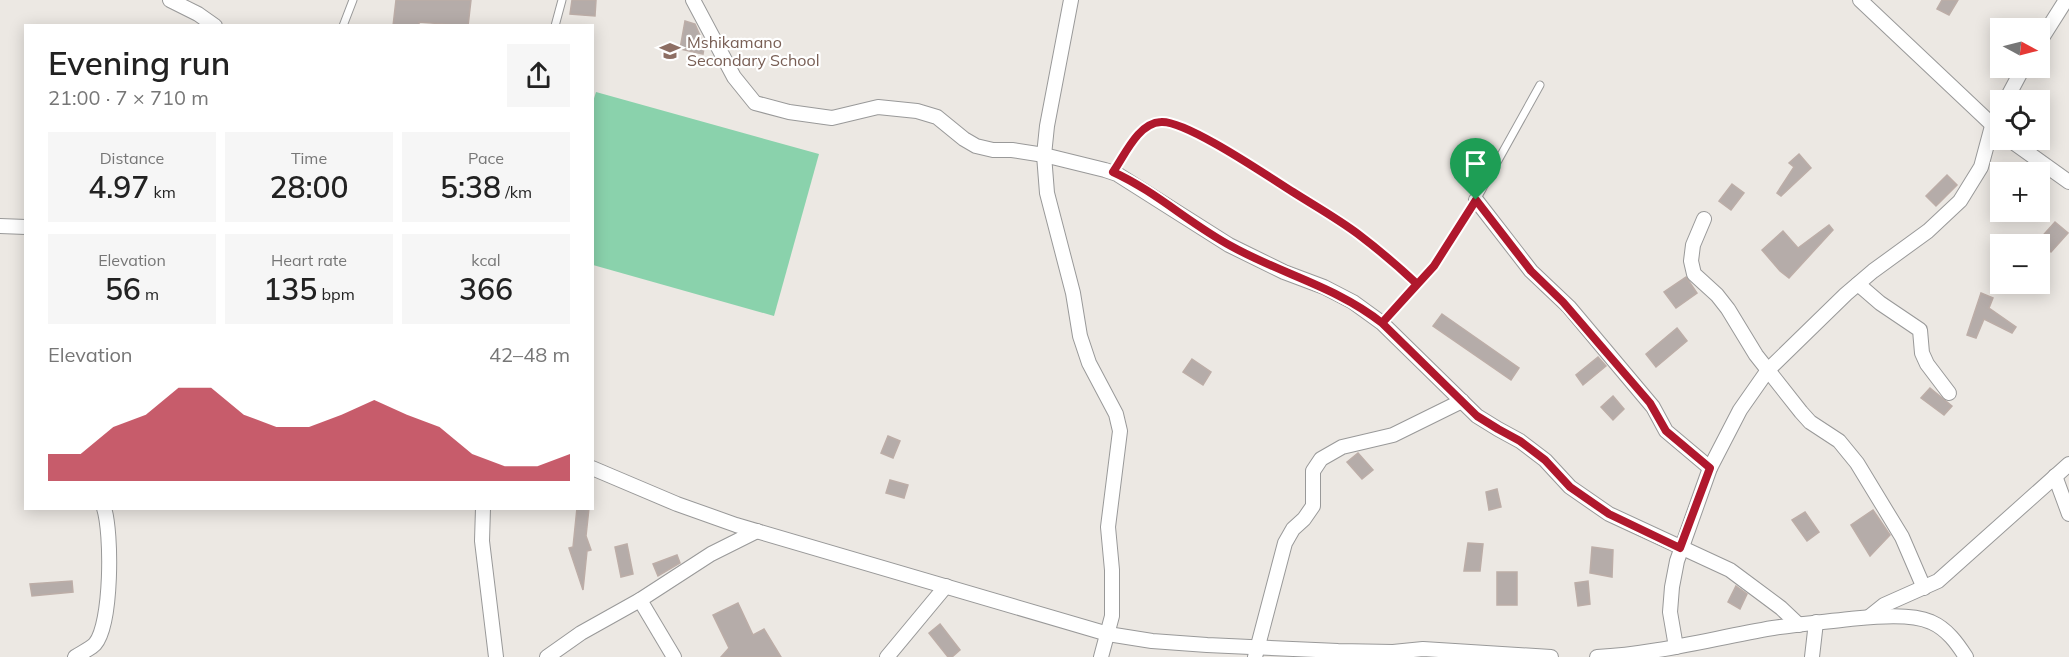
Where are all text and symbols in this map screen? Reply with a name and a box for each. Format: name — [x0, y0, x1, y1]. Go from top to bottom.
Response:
north arrow — [1990, 18, 2050, 78]
map controls — [1990, 18, 2050, 294]
place label: Mshikamano Secondary School — [687, 32, 819, 70]
school or university icon: Mshikamano Secondary School — [658, 39, 682, 63]
text: Evening run — [48, 42, 230, 83]
button: share — [507, 44, 570, 107]
text: 21:00 · 7 × 710 m — [48, 85, 209, 110]
button: locate — [1990, 90, 2050, 150]
pin — [1450, 138, 1501, 200]
icon: arrive — [1459, 147, 1492, 180]
text: Distance — [100, 148, 164, 168]
text: Time — [291, 148, 327, 168]
text: Pace — [468, 148, 504, 168]
button: + — [1990, 162, 2050, 222]
text: 4.97 — [88, 168, 149, 206]
text: 28:00 — [269, 168, 349, 206]
text: 5:38 — [440, 168, 501, 206]
text: km — [149, 182, 176, 202]
text: /km — [501, 182, 532, 202]
button: − — [1990, 234, 2050, 294]
text: Elevation — [98, 250, 166, 270]
text: Heart rate — [271, 250, 347, 270]
text: kcal — [471, 250, 501, 270]
text: 56 — [105, 270, 141, 308]
text: 135 — [263, 270, 317, 308]
text: 366 — [459, 270, 513, 308]
text: m — [141, 284, 159, 304]
text: bpm — [317, 284, 355, 304]
text: Elevation — [48, 342, 133, 367]
text: 42–48 m — [489, 342, 570, 367]

